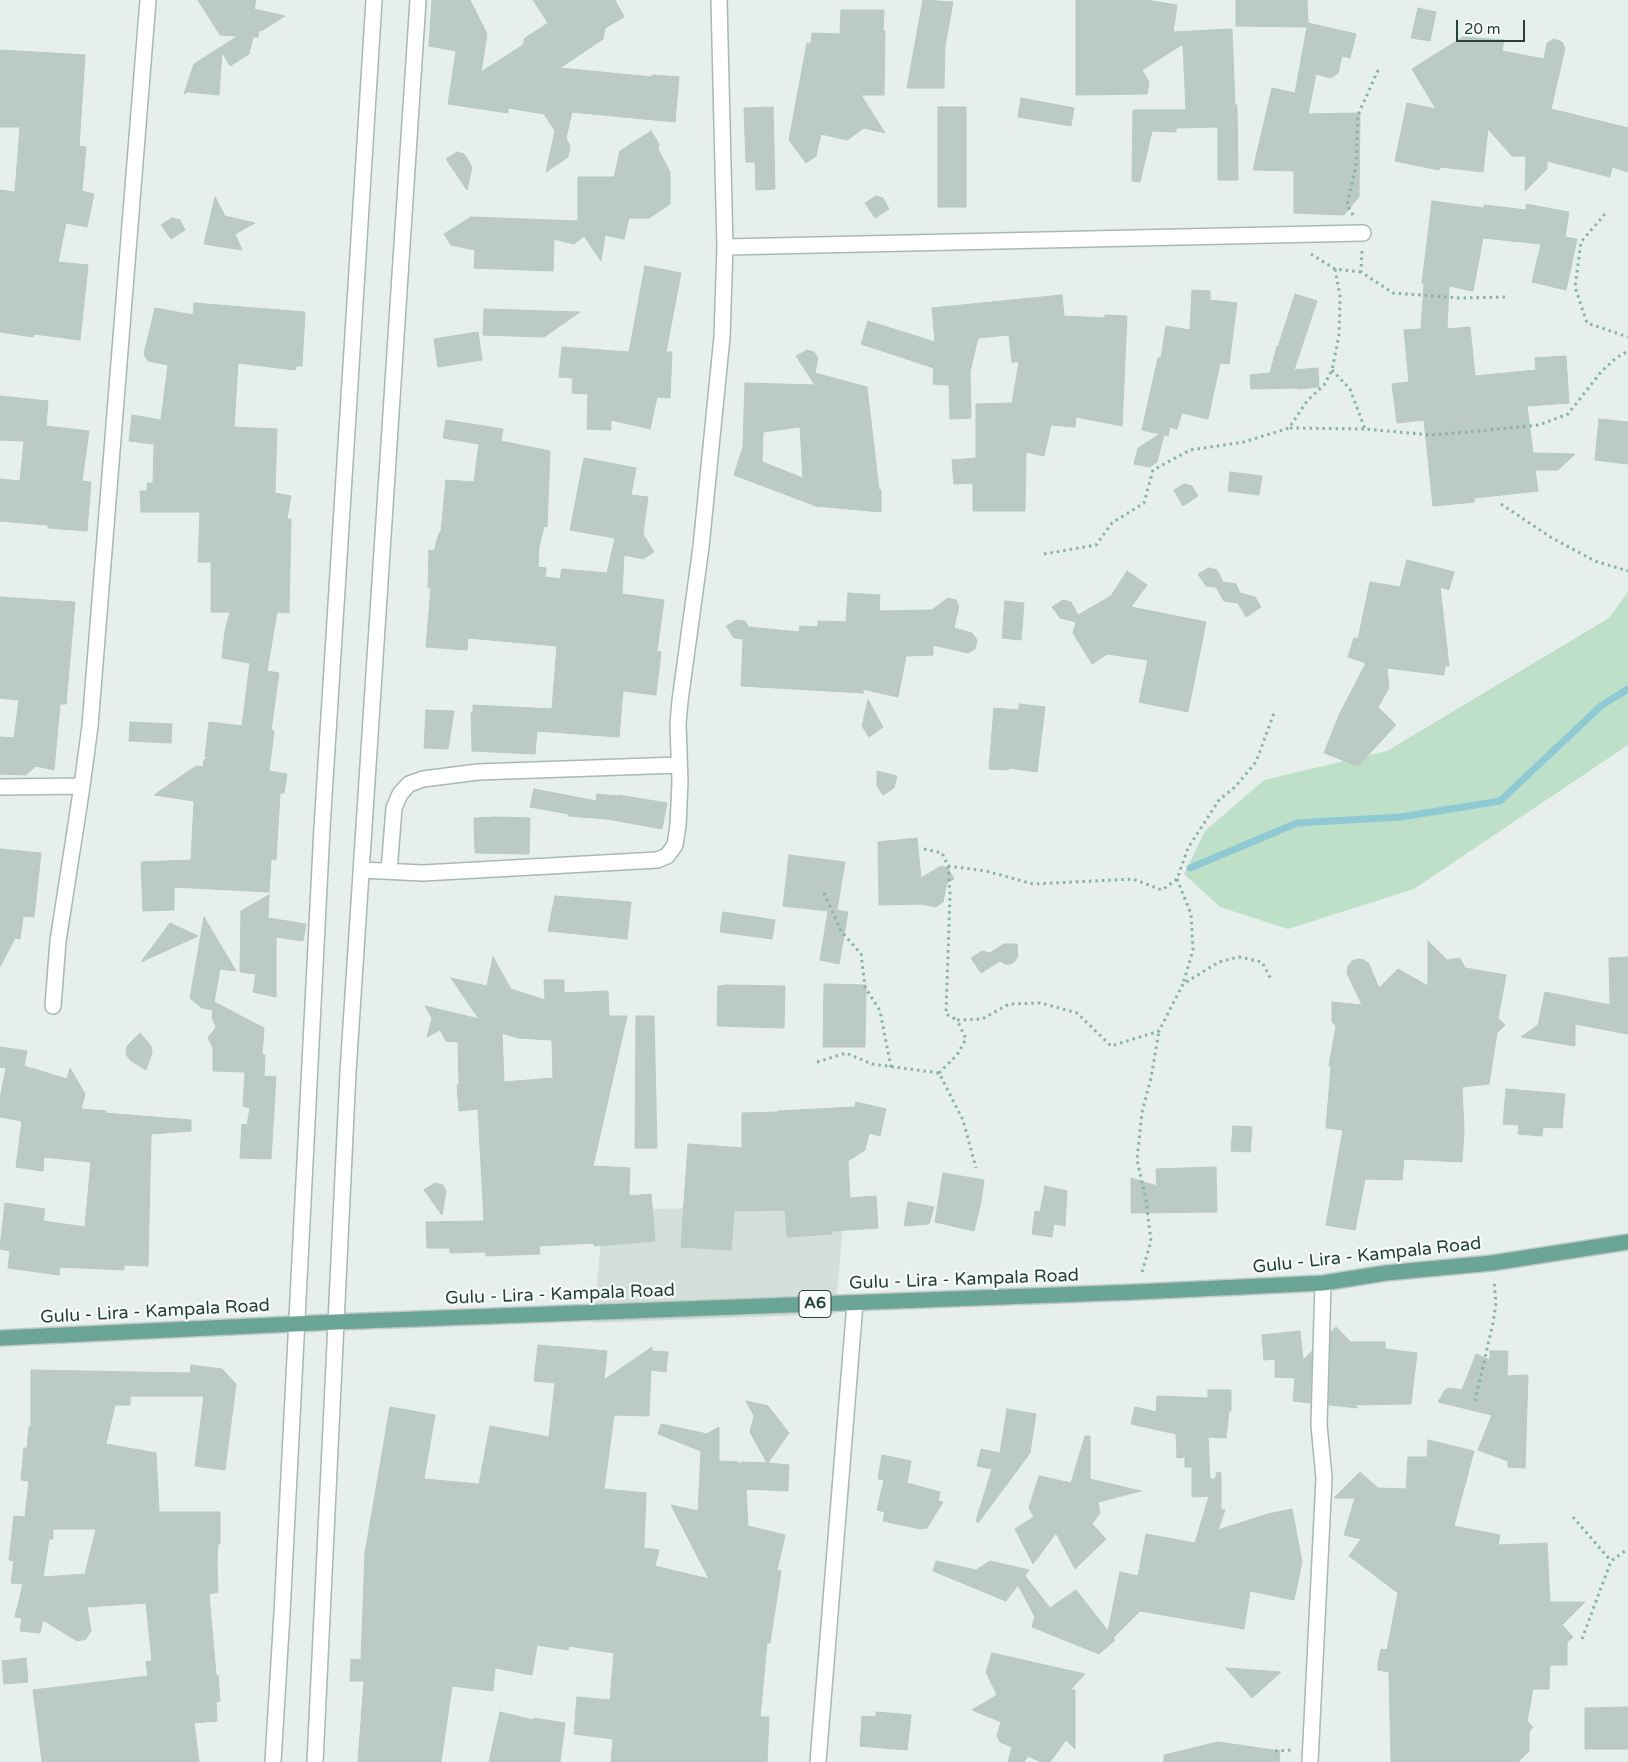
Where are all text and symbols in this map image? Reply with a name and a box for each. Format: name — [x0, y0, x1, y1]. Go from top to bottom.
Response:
scale bar — [1458, 10, 1527, 42]
text: 20 m — [1464, 20, 1501, 38]
street label: Gulu - Lira - Kampala Road — [1252, 1233, 1482, 1279]
street label: Gulu - Lira - Kampala Road — [849, 1265, 1079, 1295]
street label: Gulu - Lira - Kampala Road — [445, 1280, 675, 1310]
road number: A6 — [799, 1290, 831, 1318]
street label: Gulu - Lira - Kampala Road — [40, 1295, 270, 1329]

